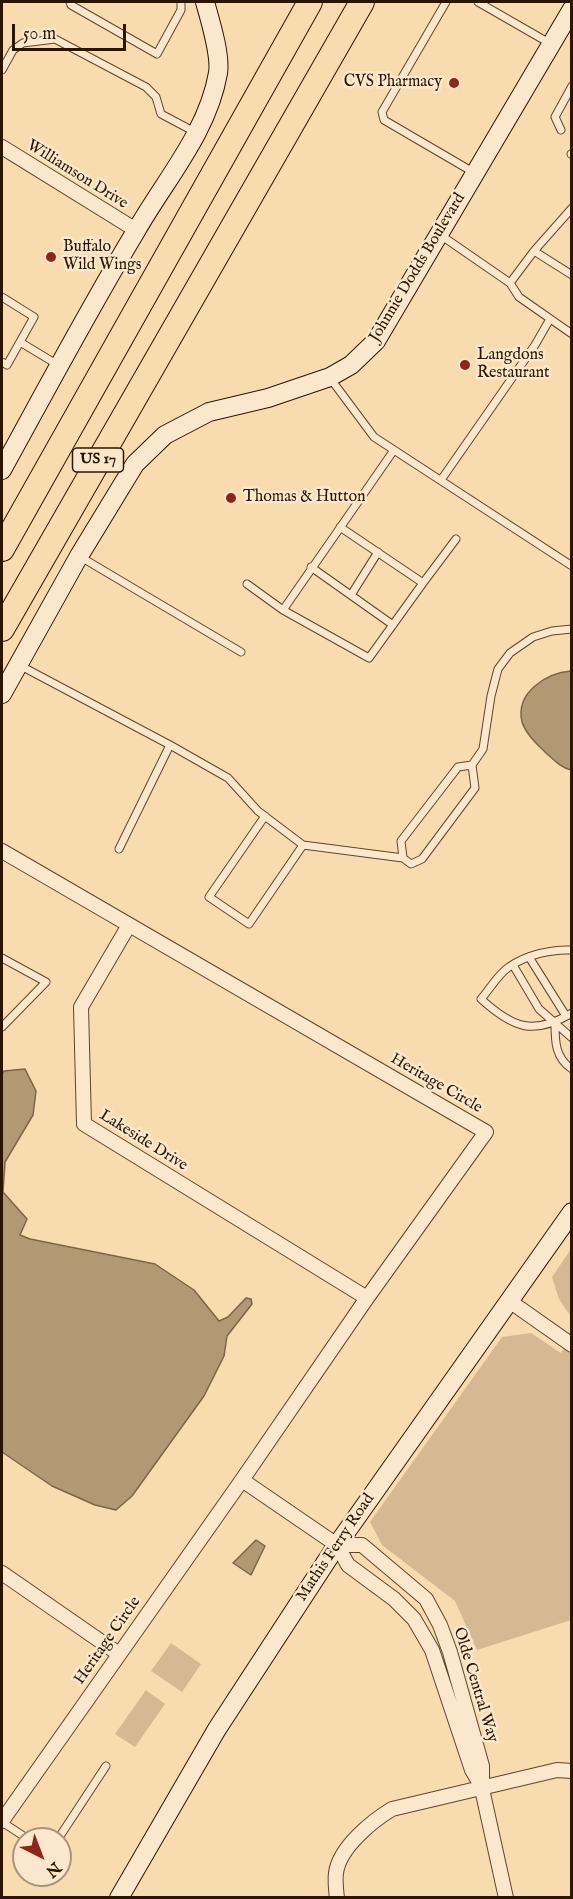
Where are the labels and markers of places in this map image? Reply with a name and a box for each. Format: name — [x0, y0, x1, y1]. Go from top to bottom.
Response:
place label: CVS Pharmacy — [344, 73, 442, 93]
marker: CVS Pharmacy — [447, 76, 461, 90]
place label: Buffalo Wild Wings — [63, 238, 141, 276]
marker: Buffalo Wild Wings — [44, 250, 58, 264]
place label: Langdons Restaurant — [477, 346, 550, 384]
marker: Langdons Restaurant — [458, 358, 472, 372]
place label: Thomas & Hutton — [243, 488, 366, 508]
marker: Thomas & Hutton — [224, 491, 238, 505]

